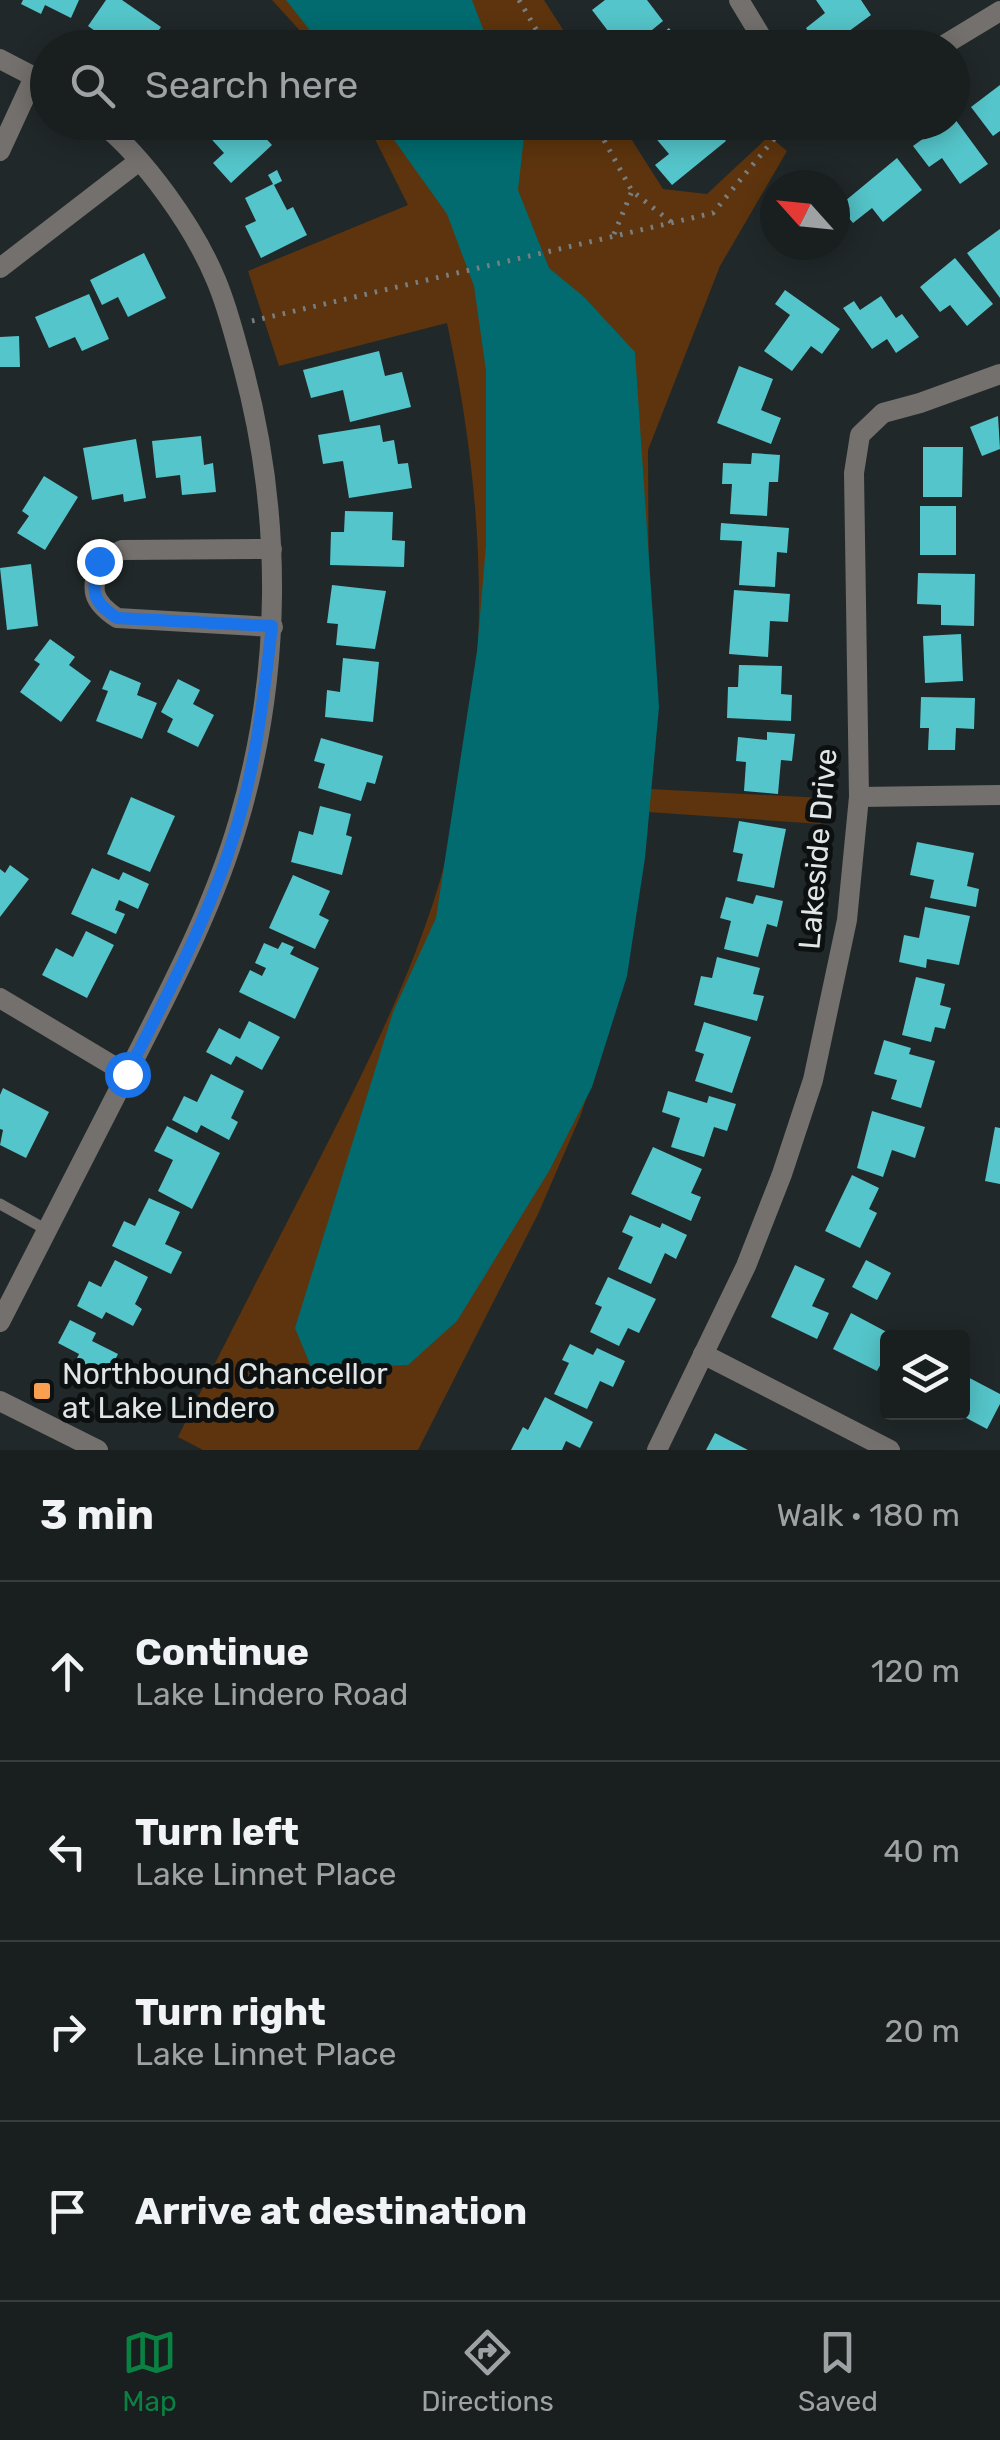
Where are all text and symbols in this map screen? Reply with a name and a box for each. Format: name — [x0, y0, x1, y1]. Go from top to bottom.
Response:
search box — [30, 30, 970, 140]
icon: search — [65, 58, 120, 113]
text: Search here — [145, 62, 358, 108]
north arrow — [760, 170, 850, 260]
route end — [77, 539, 123, 585]
street label: Lakeside Drive — [791, 747, 845, 951]
route start — [105, 1052, 151, 1098]
map controls — [880, 1330, 970, 1420]
button: layers — [880, 1330, 970, 1420]
place label: Northbound Chancellor at Lake Lindero — [62, 1356, 388, 1426]
marker: Northbound Chancellor at Lake Lindero — [31, 1380, 53, 1402]
text: 3 min — [40, 1490, 154, 1540]
text: Walk · 180 m — [777, 1496, 960, 1534]
text: Continue — [135, 1629, 309, 1675]
icon: ahead — [40, 1644, 95, 1699]
text: 120 m — [871, 1652, 960, 1690]
text: Lake Lindero Road — [135, 1675, 408, 1713]
text: Turn left — [135, 1809, 299, 1855]
icon: left — [40, 1824, 95, 1879]
text: 40 m — [884, 1832, 960, 1870]
text: Lake Linnet Place — [135, 1855, 396, 1893]
text: Turn right — [135, 1989, 326, 2035]
icon: right — [40, 2004, 95, 2059]
text: 20 m — [885, 2012, 960, 2050]
text: Lake Linnet Place — [135, 2035, 396, 2073]
icon: arrive — [40, 2184, 95, 2239]
text: Arrive at destination — [135, 2188, 527, 2234]
tab: Map — [122, 2325, 177, 2418]
tab: Directions — [421, 2325, 554, 2418]
tab: Saved — [798, 2325, 878, 2418]

